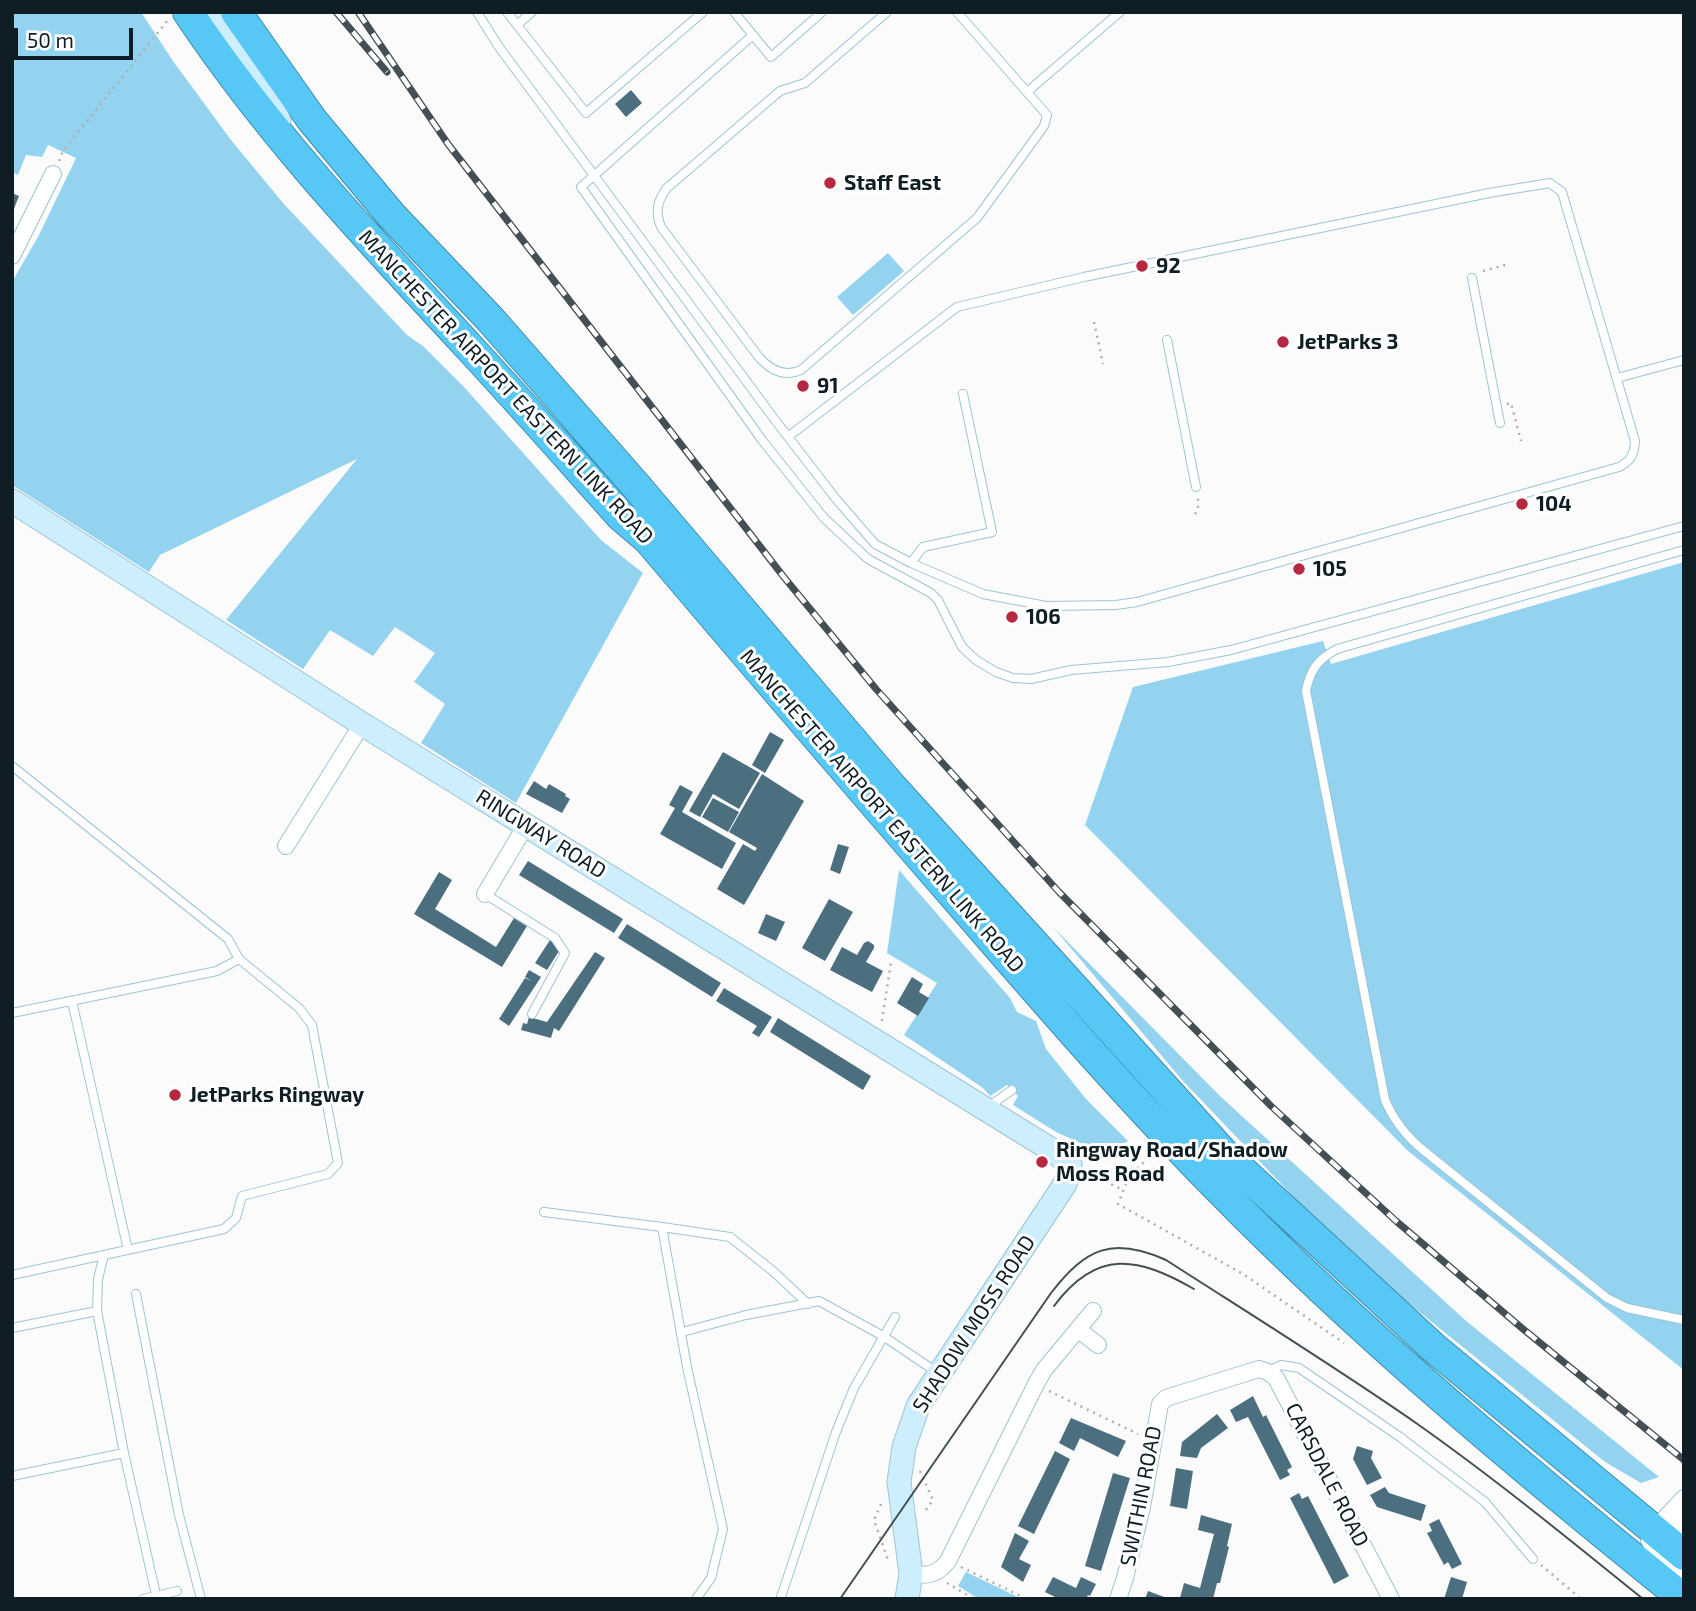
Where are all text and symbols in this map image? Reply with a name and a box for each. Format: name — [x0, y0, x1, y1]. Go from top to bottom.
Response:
scale bar — [18, 14, 136, 58]
text: 50 m — [27, 27, 74, 52]
place label: Staff East — [844, 170, 941, 196]
marker: Staff East — [822, 175, 838, 191]
street label: MANCHESTER AIRPORT EASTERN LINK ROAD — [354, 225, 658, 549]
place label: 92 — [1156, 253, 1181, 279]
marker: 92 — [1134, 258, 1150, 274]
place label: JetParks 3 — [1297, 329, 1398, 355]
marker: JetParks 3 — [1275, 334, 1291, 350]
place label: 91 — [817, 373, 838, 399]
marker: 91 — [795, 378, 811, 394]
place label: 104 — [1536, 491, 1572, 517]
marker: 104 — [1514, 496, 1530, 512]
place label: 105 — [1313, 556, 1347, 582]
marker: 105 — [1291, 561, 1307, 577]
place label: 106 — [1026, 604, 1061, 630]
marker: 106 — [1004, 609, 1020, 625]
street label: MANCHESTER AIRPORT EASTERN LINK ROAD — [735, 644, 1029, 978]
street label: RINGWAY ROAD — [471, 784, 611, 884]
place label: JetParks Ringway — [189, 1082, 364, 1108]
marker: JetParks Ringway — [167, 1087, 183, 1103]
place label: Ringway Road/Shadow Moss Road — [1056, 1137, 1288, 1187]
marker: Ringway Road/Shadow Moss Road — [1034, 1154, 1050, 1170]
street label: SHADOW MOSS ROAD — [907, 1231, 1041, 1417]
street label: CARSDALE ROAD — [1280, 1399, 1374, 1551]
street label: SWITHIN ROAD — [1115, 1424, 1167, 1568]

